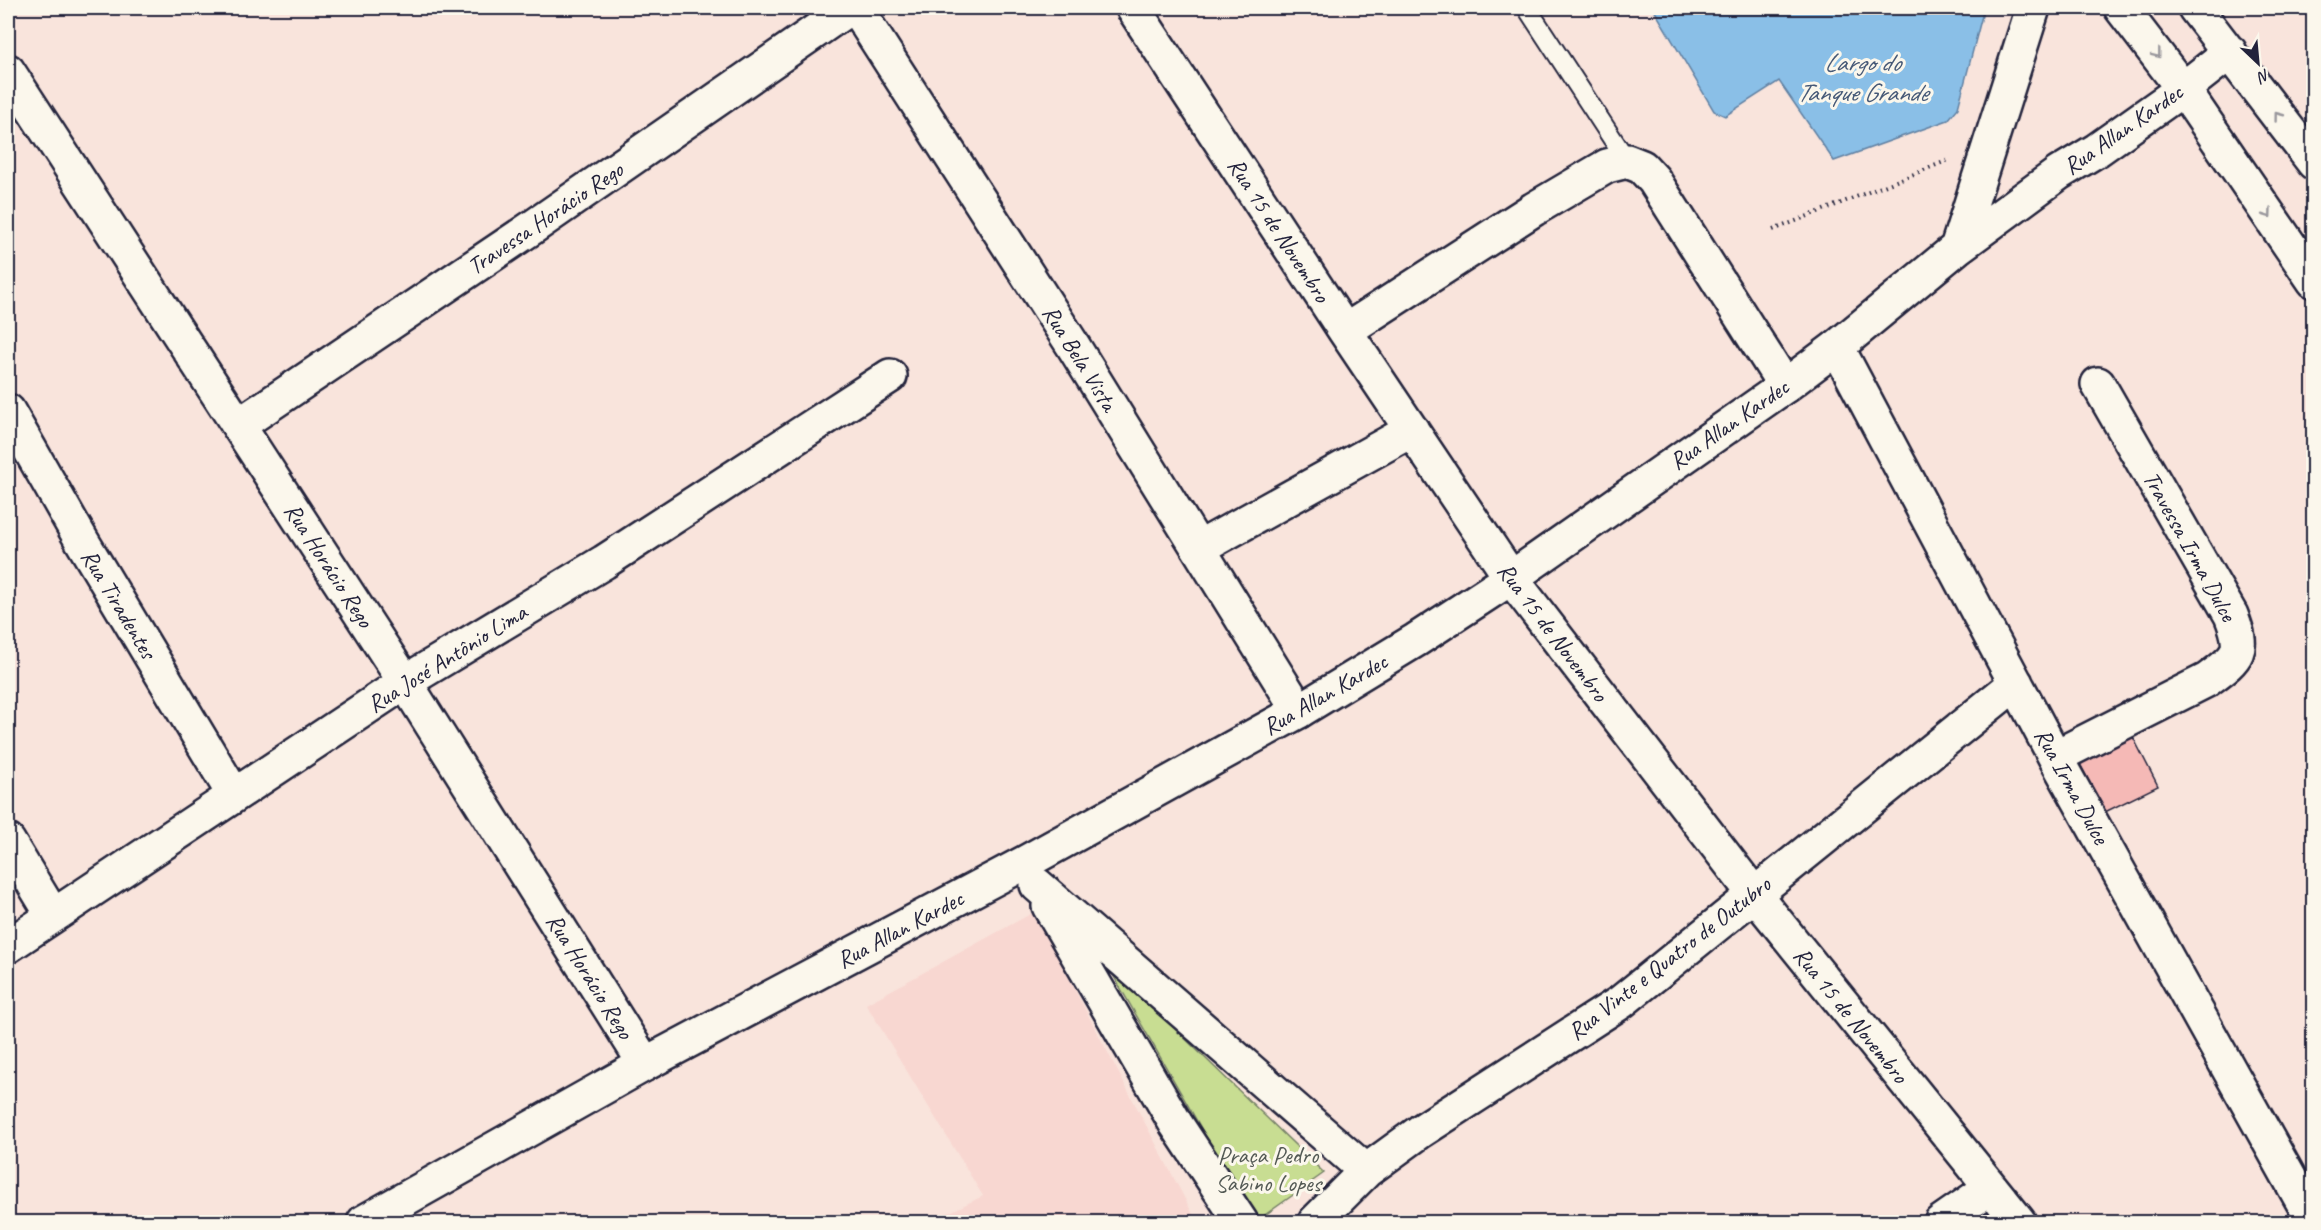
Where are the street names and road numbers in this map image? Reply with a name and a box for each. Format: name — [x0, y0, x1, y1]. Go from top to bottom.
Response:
street label: Rua Allan Kardec — [2057, 76, 2190, 181]
street label: Rua 15 de Novembro — [1221, 152, 1338, 309]
street label: Travessa Horácio Rego — [461, 154, 630, 281]
street label: Rua Bela Vista — [1036, 300, 1125, 418]
street label: Rua Allan Kardec — [1663, 371, 1796, 476]
street label: Travessa Irma Dulce — [2136, 466, 2245, 628]
street label: Rua Horácio Rego — [278, 497, 381, 634]
street label: Rua Tiradentes — [74, 544, 164, 666]
street label: Rua 15 de Novembro — [1491, 556, 1616, 709]
street label: Rua José Antônio Lima — [362, 596, 534, 719]
street label: Rua Allan Kardec — [1257, 646, 1394, 742]
street label: Rua Irma Dulce — [2028, 723, 2117, 851]
street label: Rua Vinte e Quatro de Outubro — [1562, 869, 1778, 1047]
street label: Rua Allan Kardec — [831, 883, 969, 975]
street label: Rua Horácio Rego — [540, 908, 641, 1046]
street label: Rua 15 de Novembro — [1787, 941, 1916, 1090]

